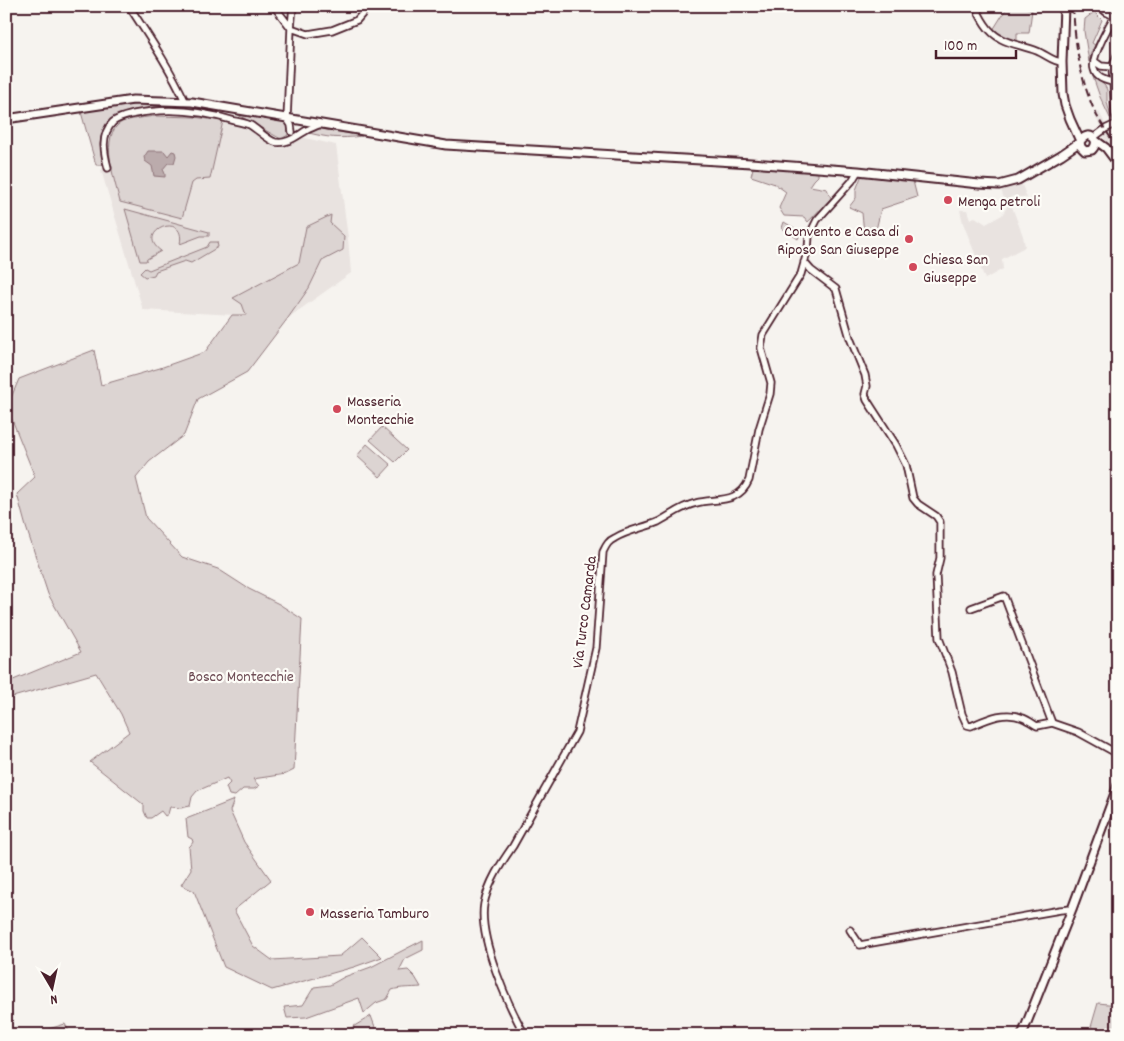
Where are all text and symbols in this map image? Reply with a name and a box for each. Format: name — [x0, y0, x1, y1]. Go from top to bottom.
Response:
scale bar — [936, 28, 1016, 60]
text: 100 m — [944, 36, 977, 58]
place label: Menga petroli — [958, 191, 1040, 214]
marker: Menga petroli — [942, 194, 954, 206]
place label: Convento e Casa di Riposo San Giuseppe — [777, 221, 899, 262]
marker: Convento e Casa di Riposo San Giuseppe — [903, 233, 915, 245]
place label: Chiesa San Giuseppe — [923, 249, 988, 290]
marker: Chiesa San Giuseppe — [907, 261, 919, 273]
place label: Masseria Montecchie — [347, 391, 414, 432]
marker: Masseria Montecchie — [331, 403, 343, 415]
street label: Via Turco Camarda — [567, 554, 604, 670]
park label: Bosco Montecchie — [188, 666, 294, 689]
place label: Masseria Tamburo — [320, 903, 429, 926]
marker: Masseria Tamburo — [304, 906, 316, 918]
north arrow — [28, 964, 78, 1014]
text: N — [49, 988, 59, 1009]

